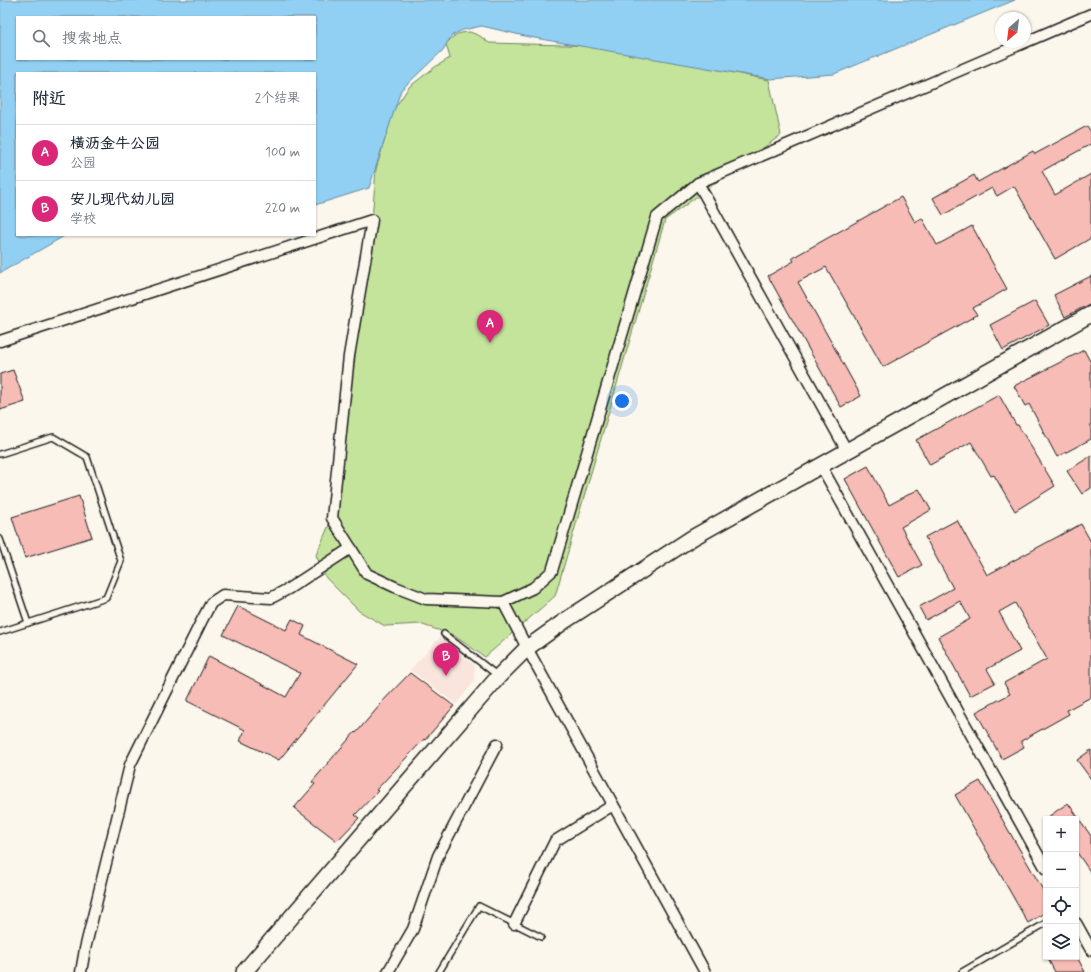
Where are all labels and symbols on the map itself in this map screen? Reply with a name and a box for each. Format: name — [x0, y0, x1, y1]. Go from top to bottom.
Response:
north arrow — [995, 12, 1031, 48]
pin: A — [477, 310, 503, 343]
your location — [612, 391, 632, 411]
pin: B — [433, 643, 459, 676]

